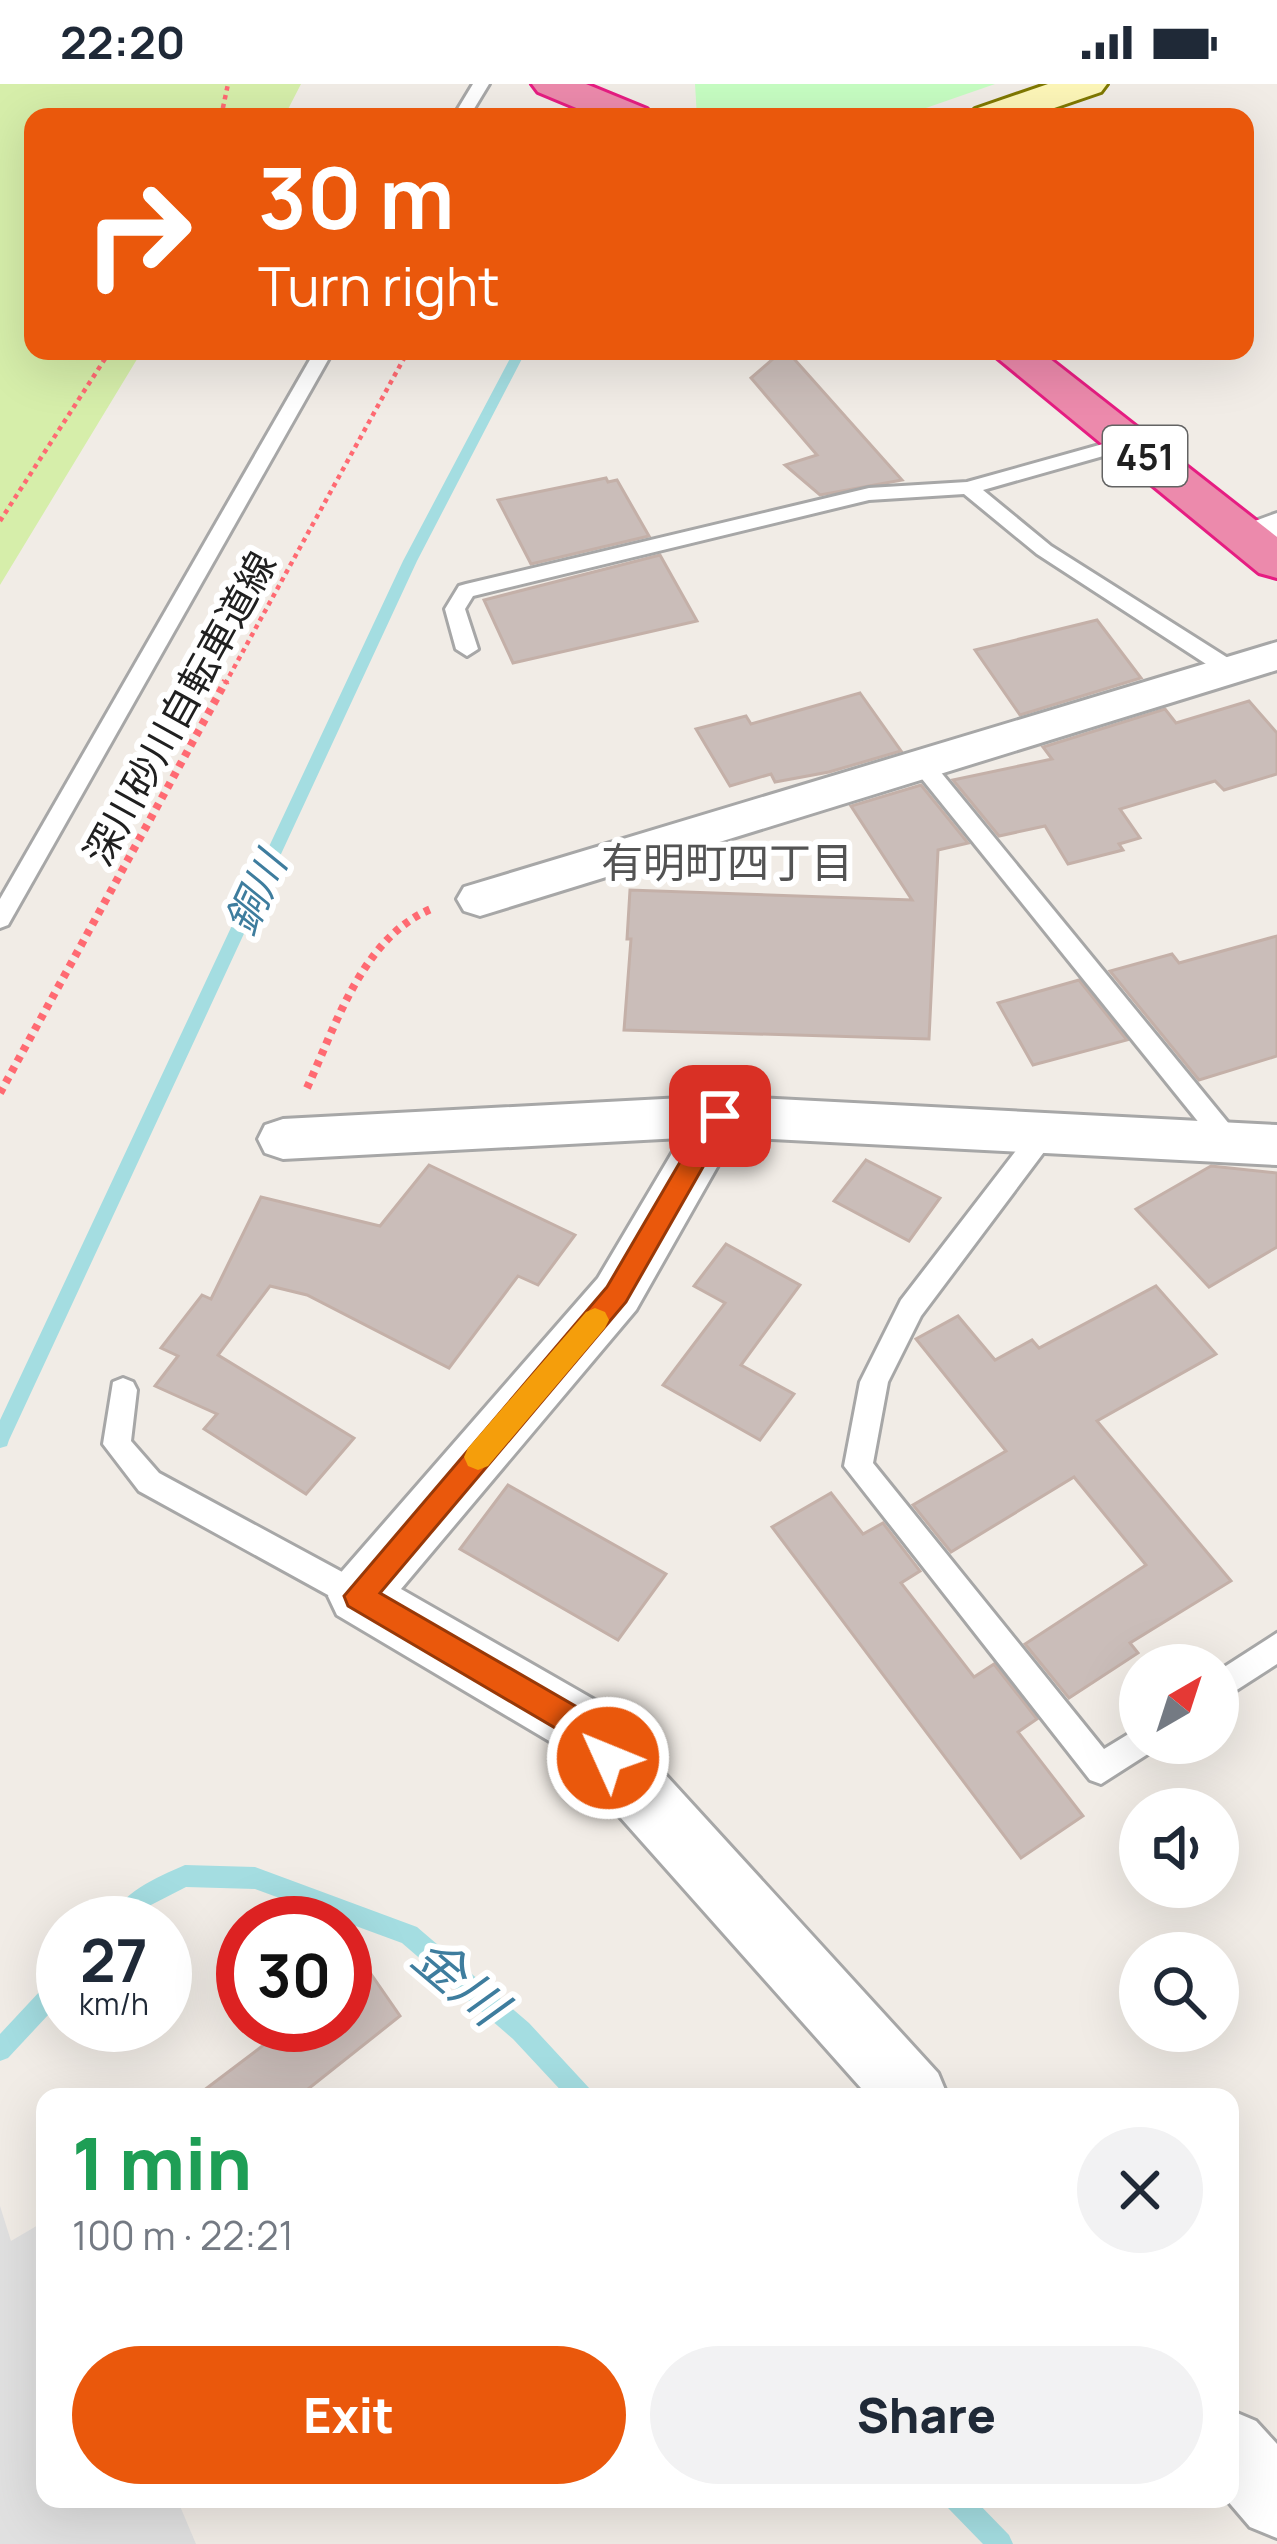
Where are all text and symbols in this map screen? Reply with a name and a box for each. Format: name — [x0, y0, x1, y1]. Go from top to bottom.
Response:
text: 22:20 — [60, 11, 185, 73]
text: 30 m — [258, 139, 454, 254]
icon: right — [60, 156, 216, 312]
text: Turn right — [258, 248, 500, 322]
road number: 451 — [1103, 426, 1187, 486]
street label: 深川砂川自転車道線 — [70, 541, 288, 875]
district label: 有明町四丁目 — [601, 833, 853, 891]
water label: 銅川 — [211, 839, 301, 943]
pin — [669, 1065, 771, 1167]
icon: arrive — [687, 1083, 753, 1149]
north arrow — [1119, 1644, 1239, 1764]
map controls — [1119, 1644, 1239, 2052]
position arrow — [545, 1695, 671, 1821]
button: sound — [1119, 1788, 1239, 1908]
speed limit sign: 30 — [216, 1896, 372, 2052]
text: 27 — [80, 1918, 148, 2000]
water label: 金川 — [399, 1921, 525, 2042]
button: search — [1119, 1932, 1239, 2052]
text: km/h — [79, 1983, 149, 2024]
text: 1 min — [72, 2113, 252, 2212]
button: close — [1077, 2127, 1203, 2253]
text: 100 m · 22:21 — [72, 2208, 294, 2262]
button: Exit — [72, 2346, 626, 2484]
button: Share — [650, 2346, 1203, 2484]

